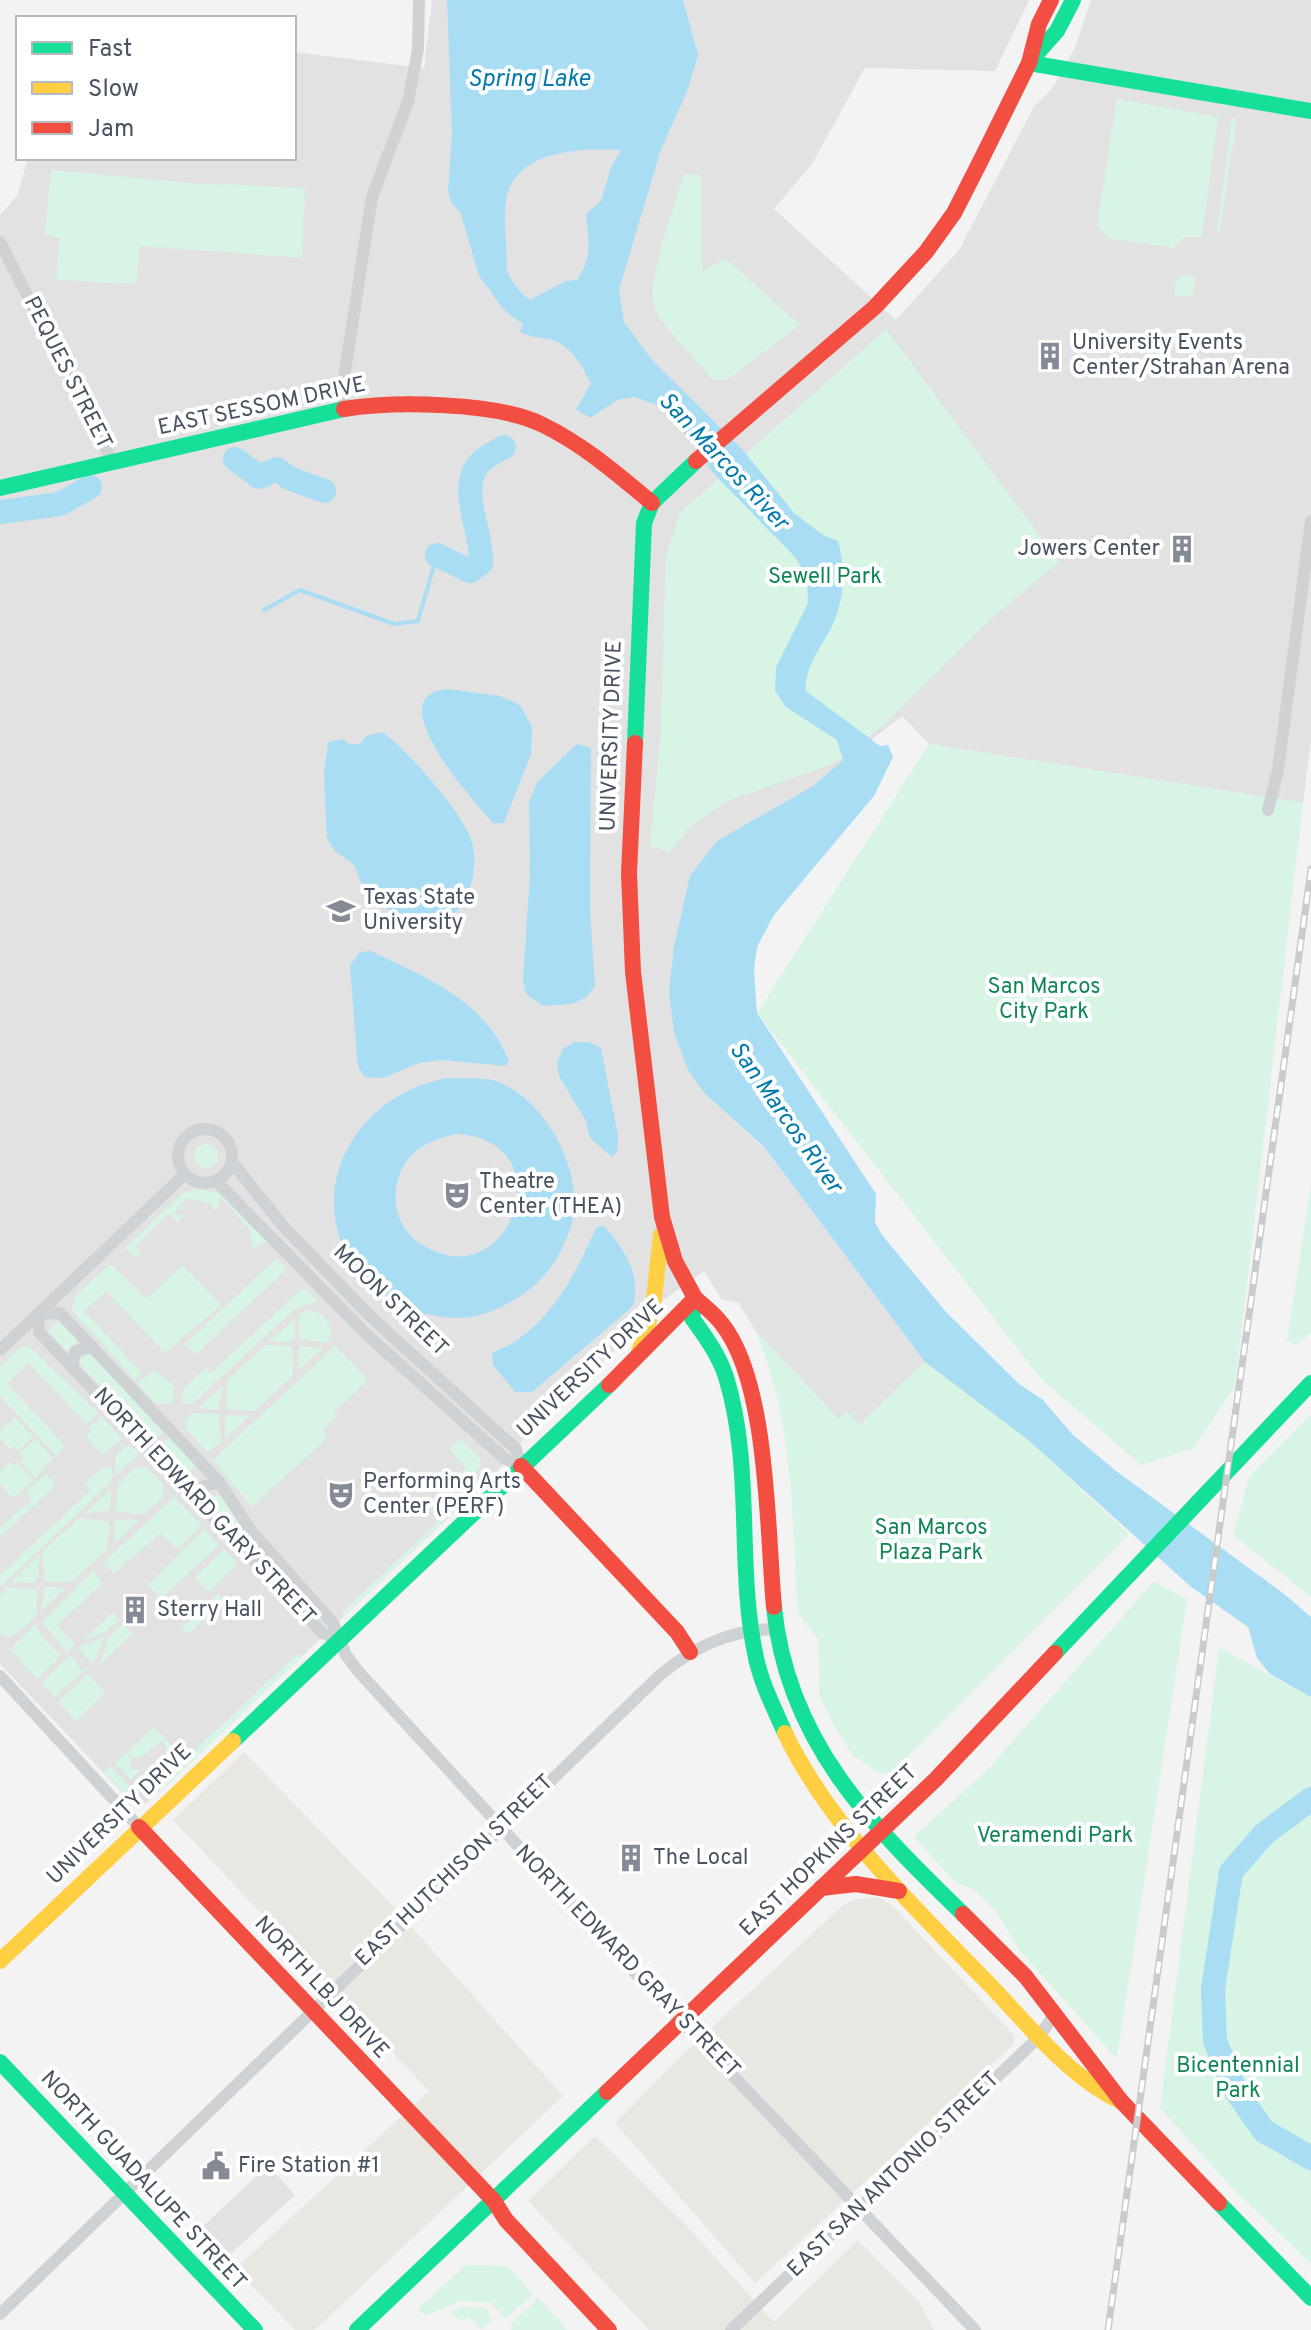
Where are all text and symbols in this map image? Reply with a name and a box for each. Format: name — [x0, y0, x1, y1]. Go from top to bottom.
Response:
legend — [16, 16, 296, 160]
text: Fast — [88, 35, 132, 65]
water label: Spring Lake — [468, 65, 591, 95]
text: Slow — [88, 75, 139, 105]
text: Jam — [88, 115, 134, 145]
street label: PEQUES STREET — [17, 292, 117, 454]
place label: University Events Center/Strahan Arena — [1072, 330, 1290, 382]
building icon: University Events Center/Strahan Arena — [1035, 341, 1065, 371]
street label: EAST SESSOM DRIVE — [156, 372, 368, 442]
water label: San Marcos River — [651, 387, 796, 539]
building icon: Jowers Center — [1167, 534, 1197, 564]
place label: Jowers Center — [1017, 536, 1160, 563]
park label: Sewell Park — [768, 564, 882, 591]
street label: UNIVERSITY DRIVE — [595, 640, 629, 832]
place label: Texas State University — [363, 885, 475, 937]
school or university icon: Texas State University — [326, 896, 356, 926]
park label: San Marcos City Park — [987, 974, 1101, 1026]
water label: San Marcos River — [722, 1036, 849, 1201]
place label: Theatre Center (THEA) — [479, 1169, 622, 1221]
theatre icon: Theatre Center (THEA) — [442, 1180, 472, 1210]
street label: MOON STREET — [327, 1239, 453, 1363]
street label: UNIVERSITY DRIVE — [512, 1294, 670, 1444]
street label: NORTH EDWARD GARY STREET — [87, 1383, 321, 1631]
place label: Performing Arts Center (PERF) — [363, 1469, 521, 1521]
theatre icon: Performing Arts Center (PERF) — [326, 1480, 356, 1510]
park label: San Marcos Plaza Park — [874, 1515, 988, 1567]
building icon: Sterry Hall — [120, 1595, 150, 1625]
place label: Sterry Hall — [157, 1597, 262, 1624]
street label: UNIVERSITY DRIVE — [42, 1739, 198, 1891]
street label: EAST HOPKINS STREET — [735, 1759, 923, 1943]
street label: EAST HUTCHISON STREET — [350, 1769, 560, 1973]
park label: Veramendi Park — [977, 1823, 1133, 1850]
street label: NORTH EDWARD GRAY STREET — [509, 1840, 745, 2084]
building icon: The Local — [616, 1843, 646, 1873]
place label: The Local — [653, 1845, 749, 1872]
street label: NORTH LBJ DRIVE — [248, 1911, 394, 2065]
park label: Bicentennial Park — [1176, 2053, 1300, 2105]
street label: NORTH GUADALUPE STREET — [34, 2066, 252, 2296]
street label: EAST SAN ANTONIO STREET — [782, 2067, 1006, 2283]
public building icon: Fire Station #1 — [201, 2151, 231, 2181]
place label: Fire Station #1 — [238, 2153, 380, 2180]

